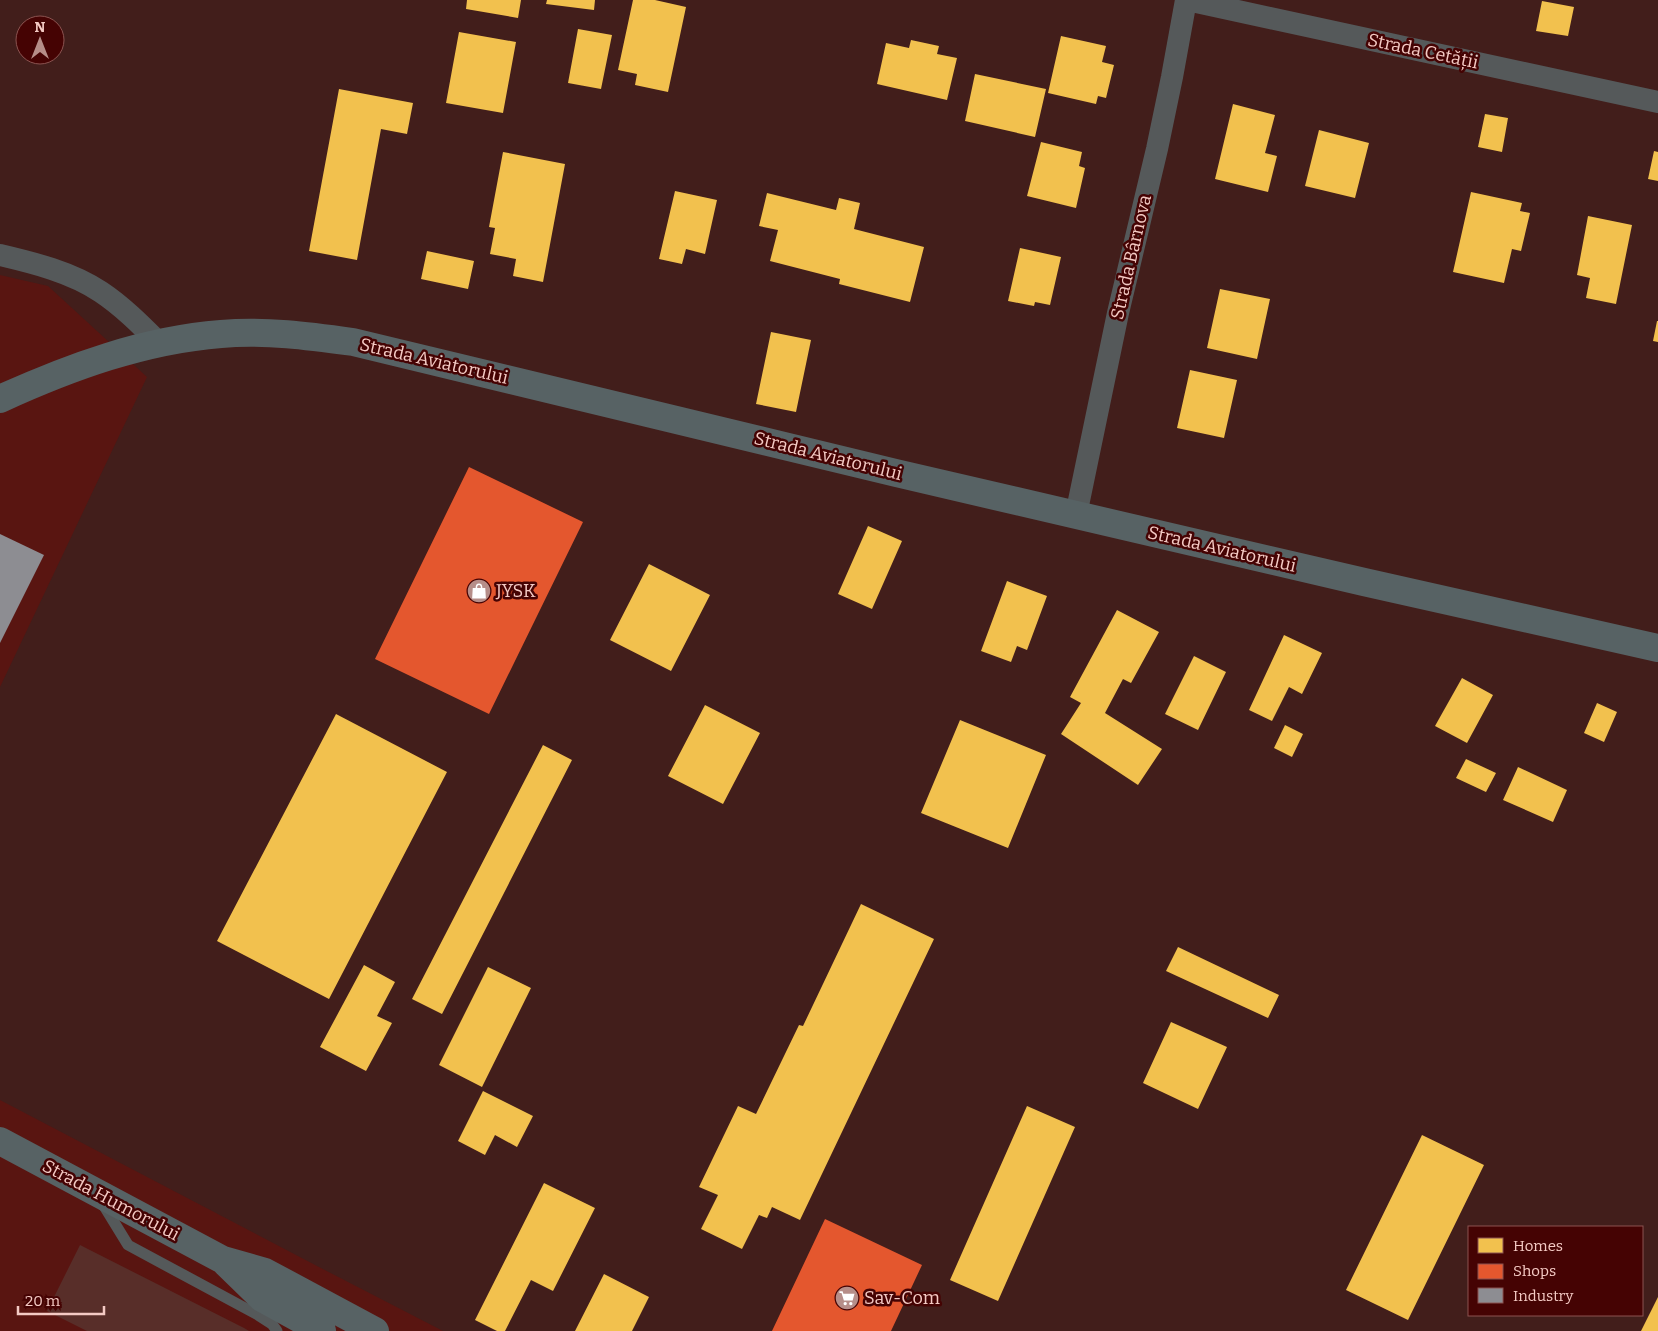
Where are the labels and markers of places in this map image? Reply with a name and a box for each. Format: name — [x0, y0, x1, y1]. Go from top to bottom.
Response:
shop icon: JYSK — [466, 578, 492, 604]
place label: JYSK — [495, 580, 536, 602]
supermarket icon: Sav-Com — [834, 1285, 860, 1311]
place label: Sav-Com — [864, 1287, 940, 1309]

